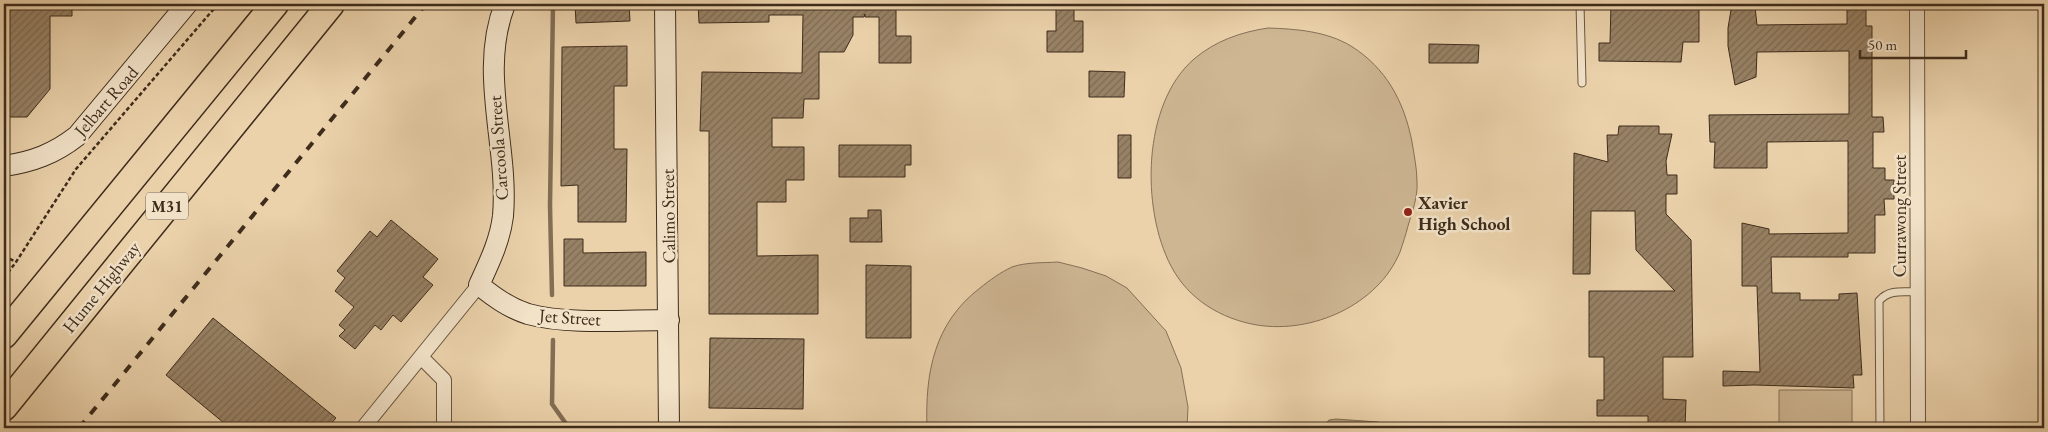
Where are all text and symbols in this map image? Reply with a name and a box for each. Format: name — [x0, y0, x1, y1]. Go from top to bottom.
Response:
scale bar — [1860, 28, 1967, 60]
text: 50 m — [1868, 35, 1897, 54]
street label: Jelbart Road — [68, 60, 144, 143]
street label: Carcoola Street — [483, 94, 513, 201]
street label: Currawong Street — [1888, 154, 1911, 277]
street label: Calimo Street — [656, 168, 680, 264]
place label: Xavier High School — [1417, 191, 1510, 235]
road number: M31 — [146, 192, 188, 220]
marker: Xavier High School — [1402, 206, 1414, 218]
street label: Hume Highway — [57, 236, 145, 337]
street label: Jet Street — [536, 303, 602, 331]

